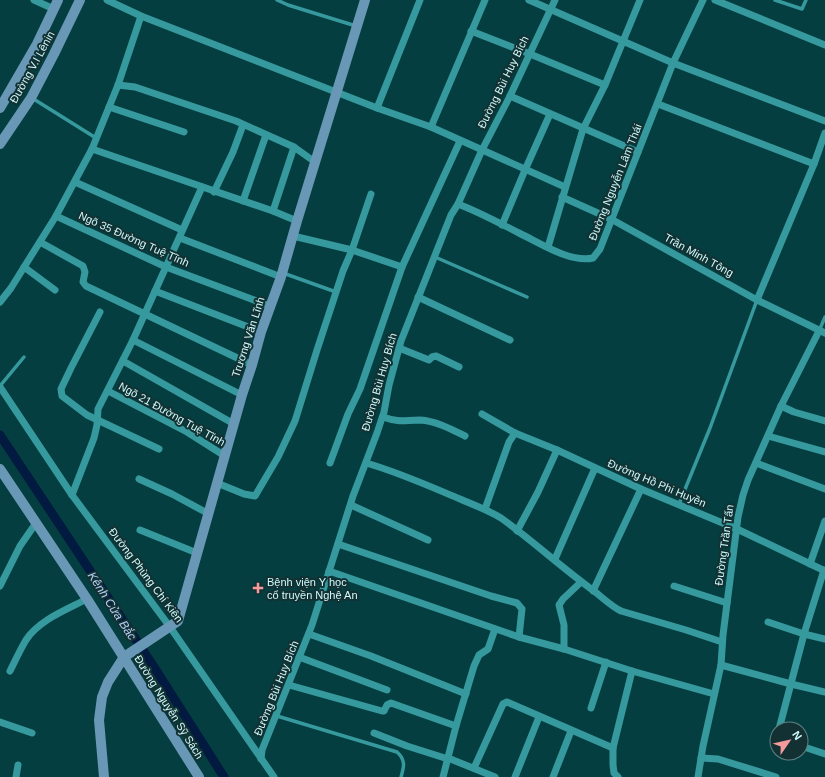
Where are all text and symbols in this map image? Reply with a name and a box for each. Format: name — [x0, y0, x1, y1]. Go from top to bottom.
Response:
street label: Đường V.I Lênin — [7, 29, 57, 105]
street label: Đường Bùi Huy Bích — [475, 34, 531, 130]
street label: Đường Nguyễn Lâm Thái — [586, 122, 644, 242]
street label: Ngõ 35 Đường Tuệ Tĩnh — [77, 209, 191, 269]
street label: Trần Minh Tông — [662, 231, 736, 279]
street label: Trương Văn Lĩnh — [229, 295, 267, 379]
street label: Đường Bùi Huy Bích — [359, 332, 399, 432]
street label: Ngõ 21 Đường Tuệ Tĩnh — [117, 380, 227, 448]
street label: Đường Hồ Phi Huyền — [606, 457, 708, 509]
street label: Đường Trần Tấn — [712, 504, 736, 586]
street label: Đường Phùng Chí Kiên — [107, 526, 185, 624]
water label: Kênh Cửa Bắc — [85, 569, 140, 643]
place label: Bệnh viện Y học cổ truyền Nghệ An — [267, 576, 358, 601]
marker: Bệnh viện Y học cổ truyền Nghệ An — [252, 582, 264, 594]
street label: Đường Bùi Huy Bích — [251, 639, 301, 737]
street label: Đường Nguyễn Sỹ Sách — [132, 653, 206, 761]
north arrow — [769, 721, 809, 761]
text: N — [790, 729, 805, 742]

